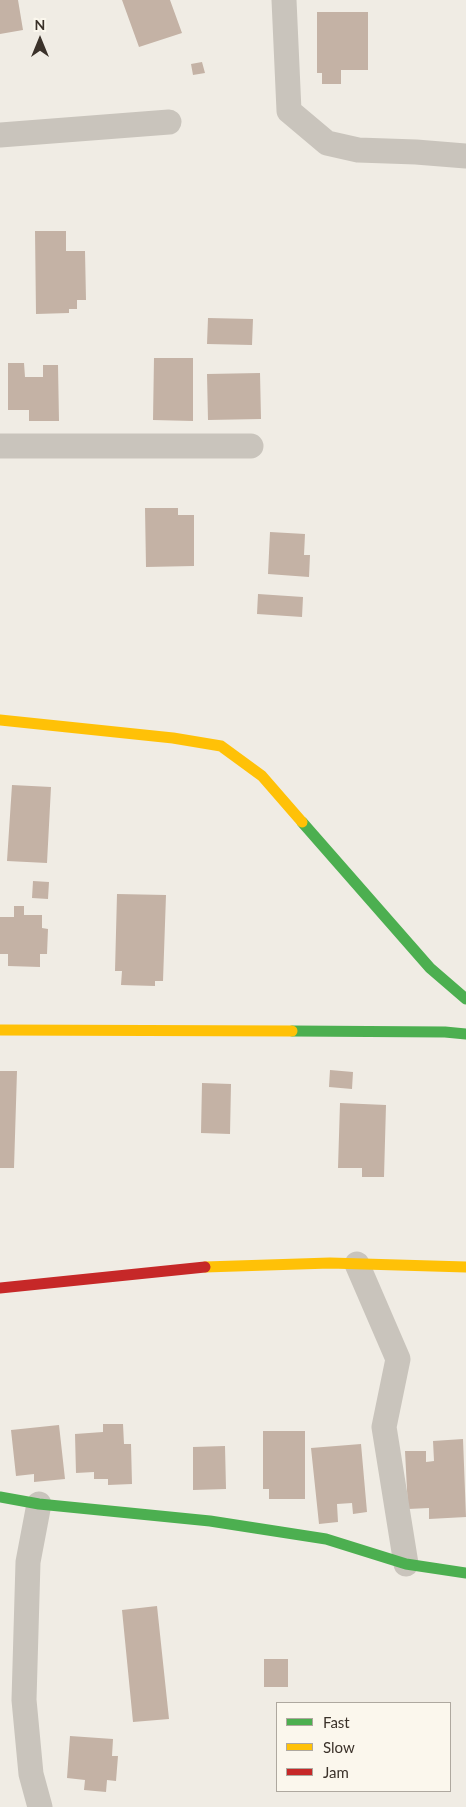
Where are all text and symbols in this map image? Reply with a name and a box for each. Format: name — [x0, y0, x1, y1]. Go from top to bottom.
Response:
north arrow — [15, 15, 65, 65]
text: N — [35, 16, 45, 33]
legend — [276, 1702, 451, 1792]
text: Fast — [323, 1713, 350, 1731]
text: Slow — [323, 1738, 355, 1756]
text: Jam — [323, 1763, 349, 1781]

